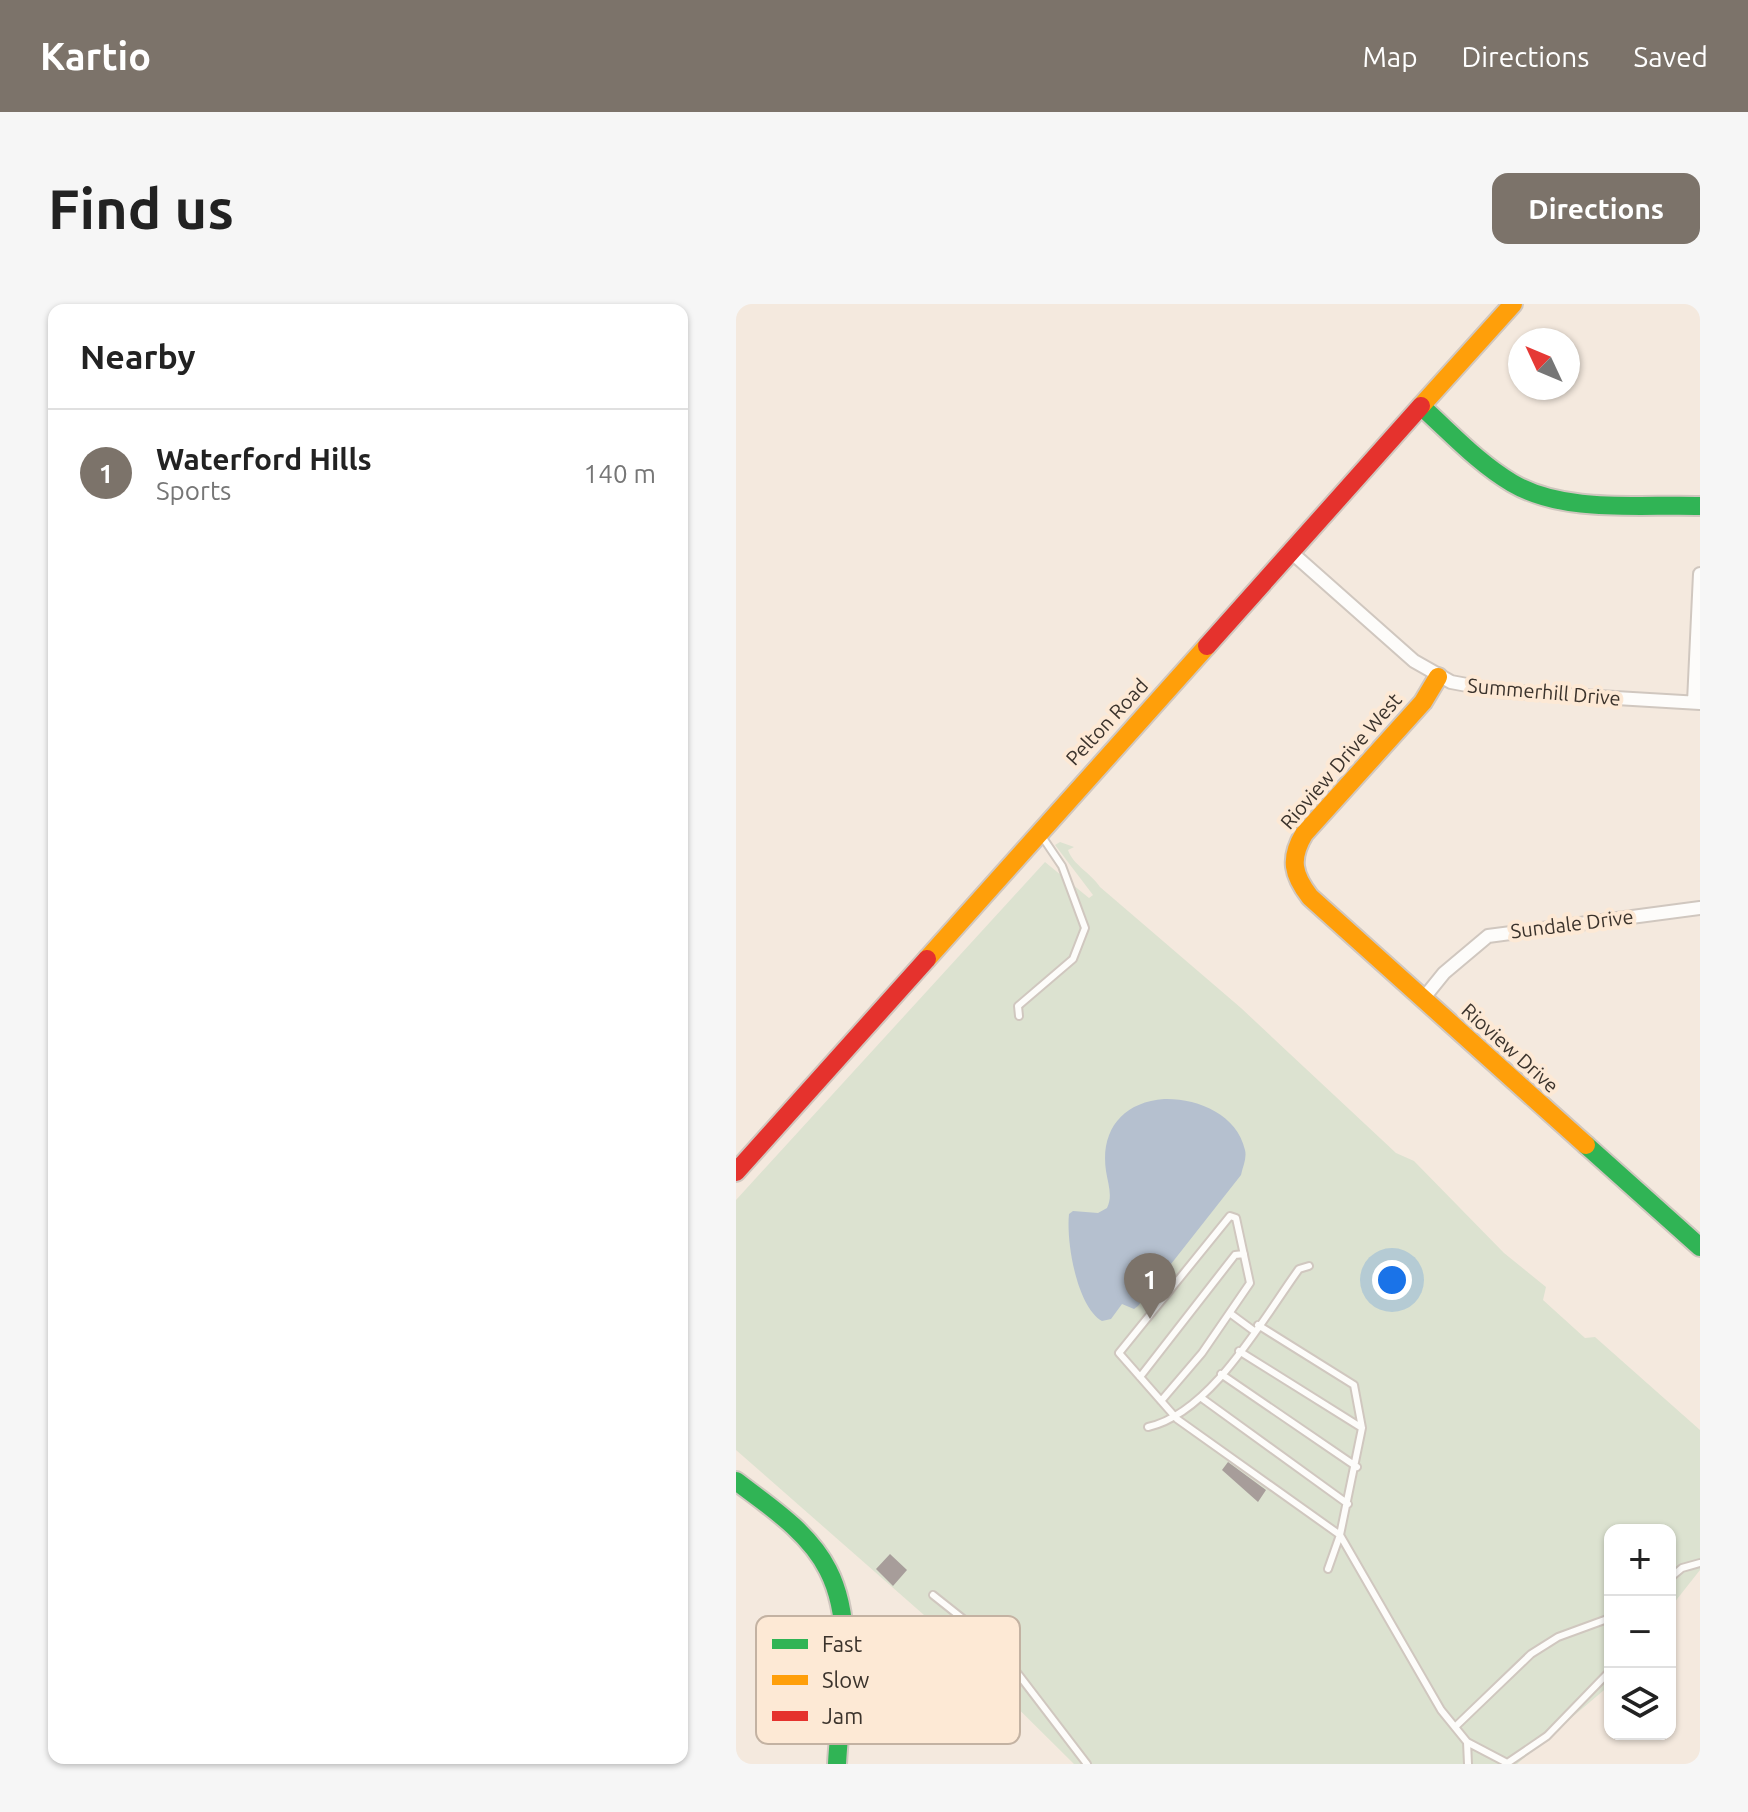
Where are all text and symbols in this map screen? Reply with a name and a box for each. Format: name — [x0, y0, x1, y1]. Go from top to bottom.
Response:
text: Kartio — [40, 35, 151, 77]
text: Map — [1362, 41, 1418, 72]
text: Directions — [1462, 41, 1589, 72]
text: Saved — [1633, 41, 1708, 72]
button: Directions — [1492, 173, 1700, 244]
text: Find us — [48, 177, 234, 240]
north arrow — [1508, 328, 1580, 400]
text: Nearby — [80, 337, 195, 375]
text: Waterford Hills — [156, 442, 372, 476]
text: 1 — [99, 459, 113, 488]
text: 140 m — [584, 459, 656, 488]
text: Sports — [156, 476, 231, 505]
street label: Summerhill Drive — [1466, 673, 1622, 710]
street label: Pelton Road — [1061, 674, 1152, 770]
street label: Rioview Drive West — [1275, 688, 1406, 833]
street label: Sundale Drive — [1509, 905, 1635, 942]
street label: Rioview Drive — [1457, 998, 1563, 1097]
pin: 1 — [1124, 1253, 1176, 1319]
your location — [1372, 1260, 1412, 1300]
map controls — [1604, 1524, 1676, 1740]
button: + — [1604, 1524, 1676, 1596]
button: − — [1604, 1596, 1676, 1668]
legend — [756, 1616, 1020, 1744]
text: Fast — [822, 1631, 863, 1656]
text: Slow — [822, 1667, 869, 1692]
button: layers — [1604, 1668, 1676, 1740]
text: Jam — [822, 1703, 863, 1728]

